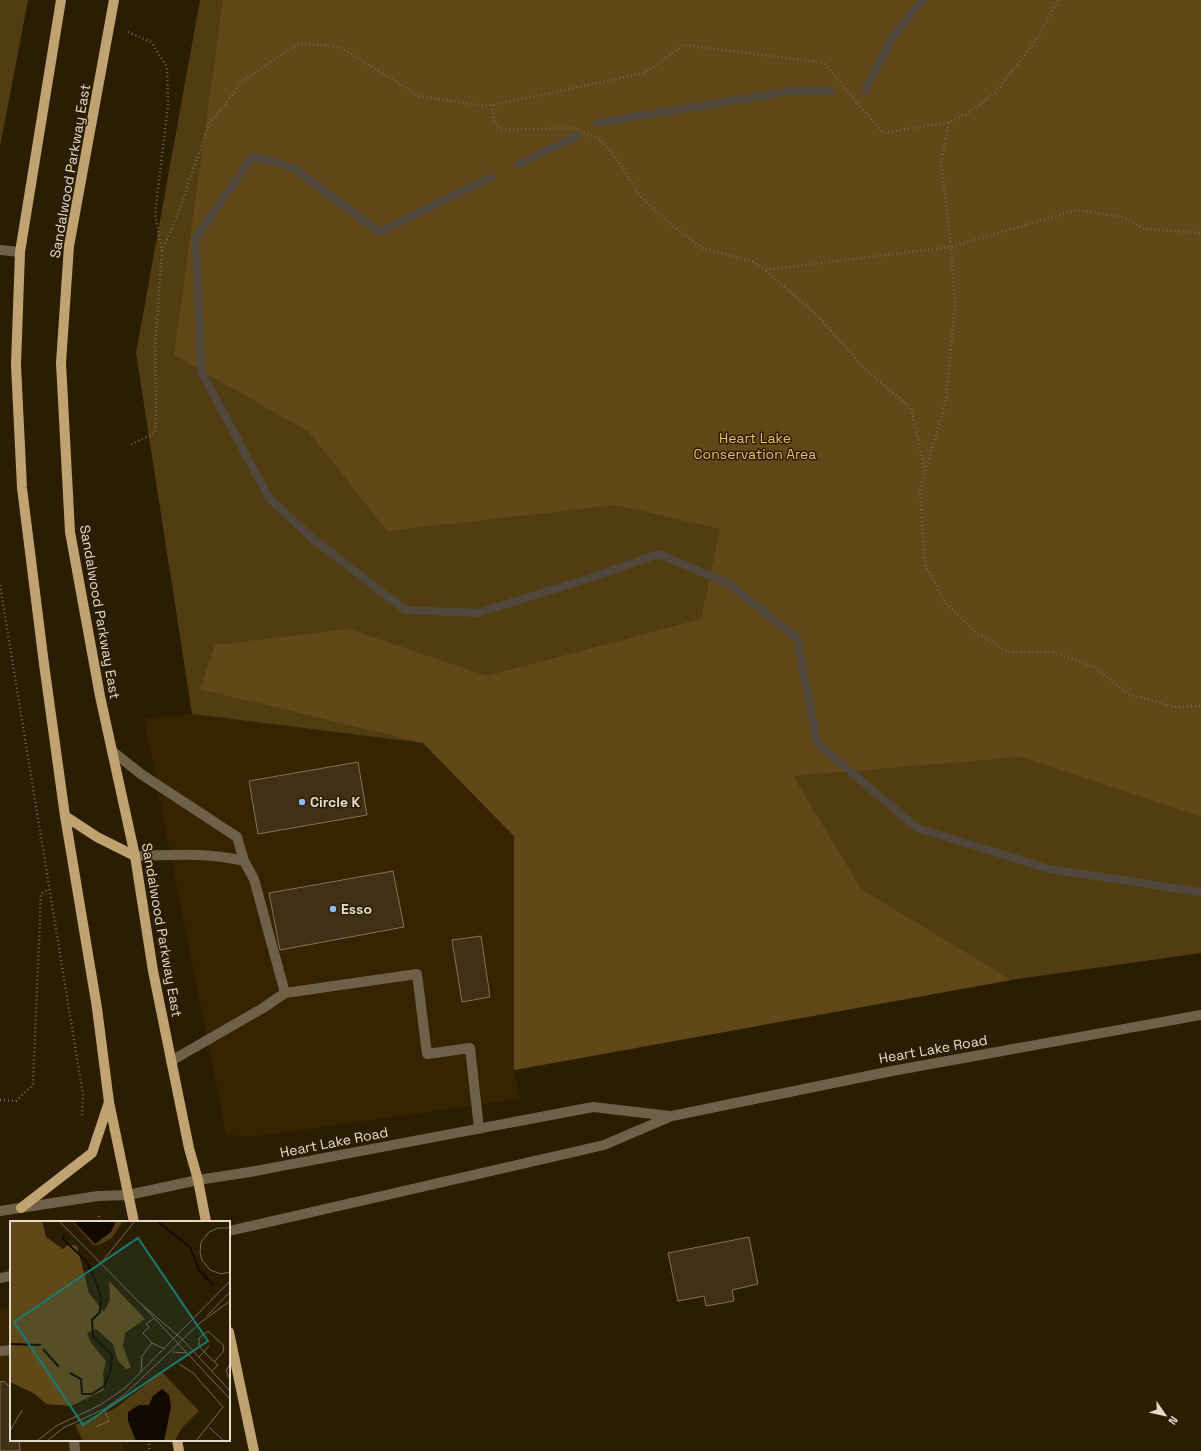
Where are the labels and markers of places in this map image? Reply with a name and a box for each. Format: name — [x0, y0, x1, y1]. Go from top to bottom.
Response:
place label: Circle K — [310, 793, 361, 811]
marker: Circle K — [297, 797, 307, 807]
place label: Esso — [341, 900, 372, 918]
marker: Esso — [328, 904, 338, 914]

